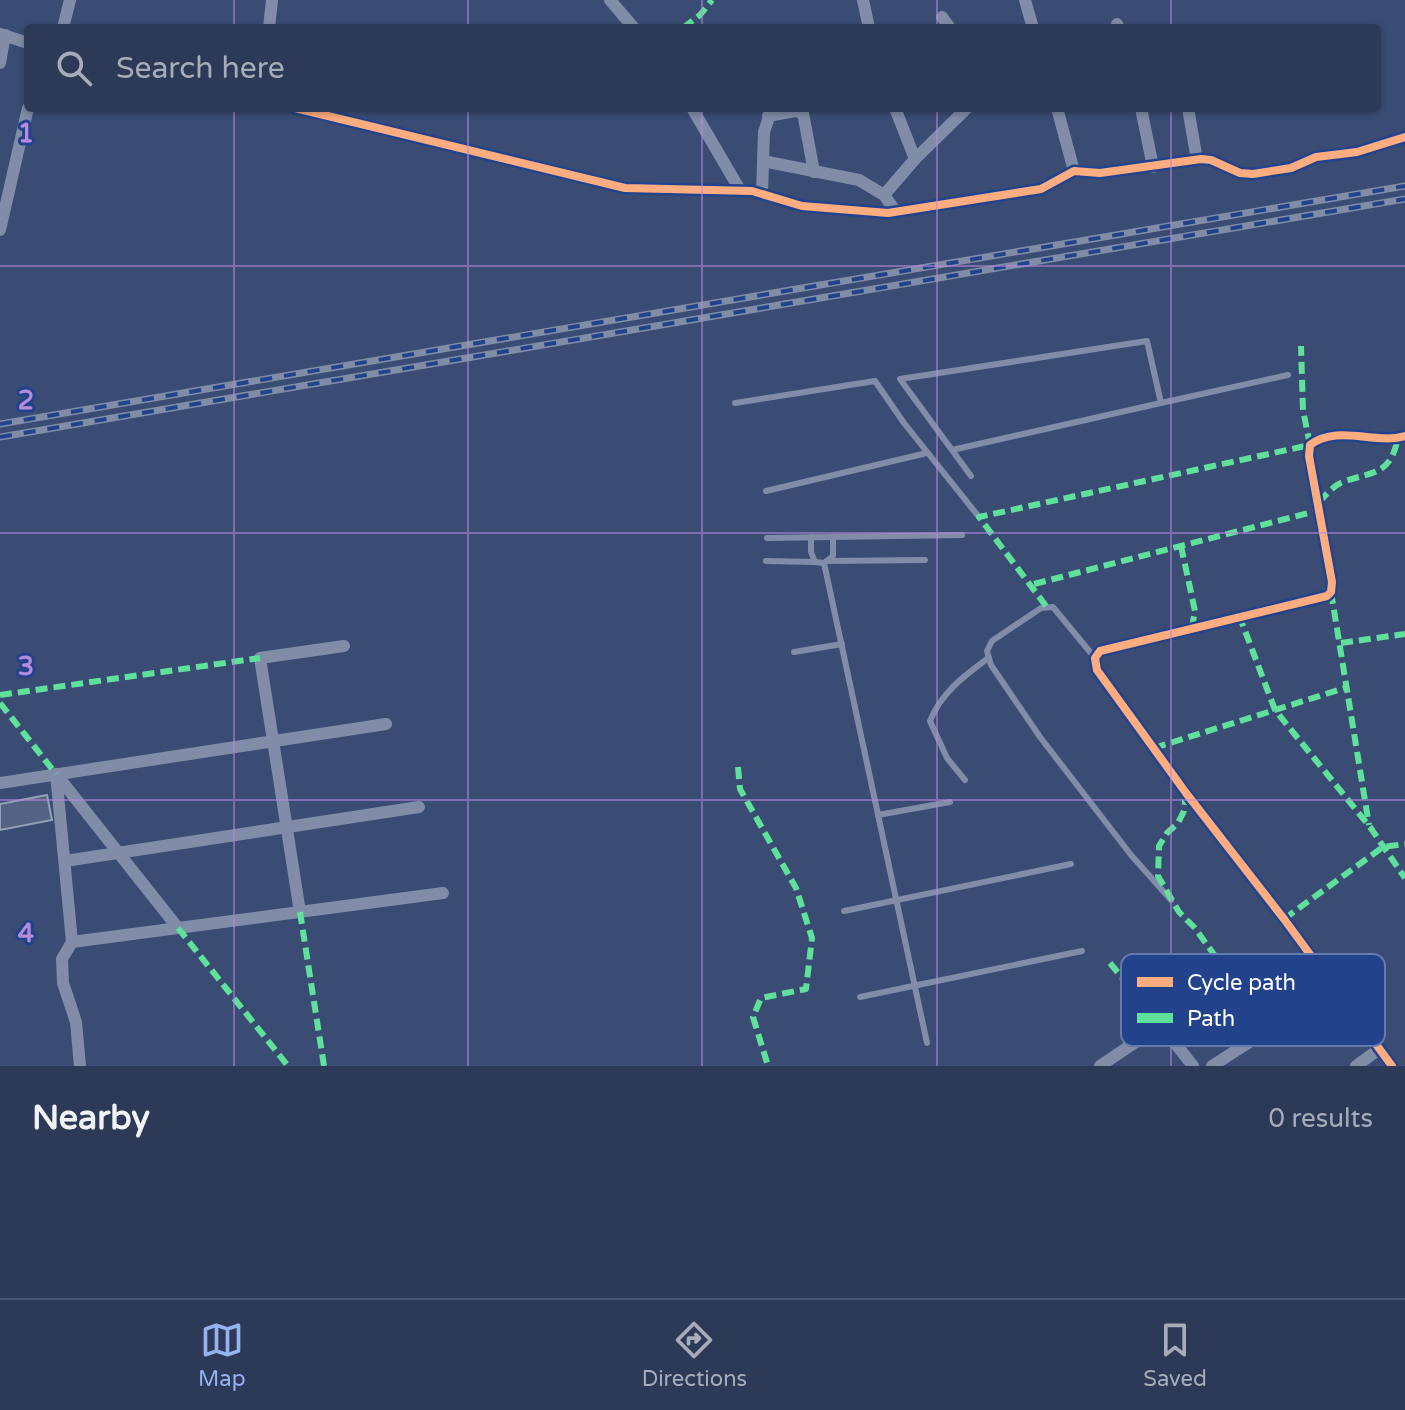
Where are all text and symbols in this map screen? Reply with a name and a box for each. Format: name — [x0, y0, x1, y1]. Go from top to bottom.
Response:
search box — [24, 24, 1381, 112]
icon: search — [52, 46, 96, 90]
text: Search here — [116, 50, 285, 87]
text: 1 — [18, 118, 34, 149]
text: 2 — [18, 385, 34, 416]
text: 3 — [18, 651, 34, 682]
text: 4 — [18, 918, 34, 949]
legend — [1121, 954, 1385, 1046]
text: Cycle path — [1187, 970, 1296, 996]
text: Path — [1187, 1006, 1235, 1032]
text: Nearby — [32, 1098, 150, 1139]
text: 0 results — [1268, 1103, 1373, 1134]
tab: Map — [198, 1318, 246, 1392]
tab: Directions — [642, 1318, 747, 1392]
tab: Saved — [1143, 1318, 1207, 1392]

